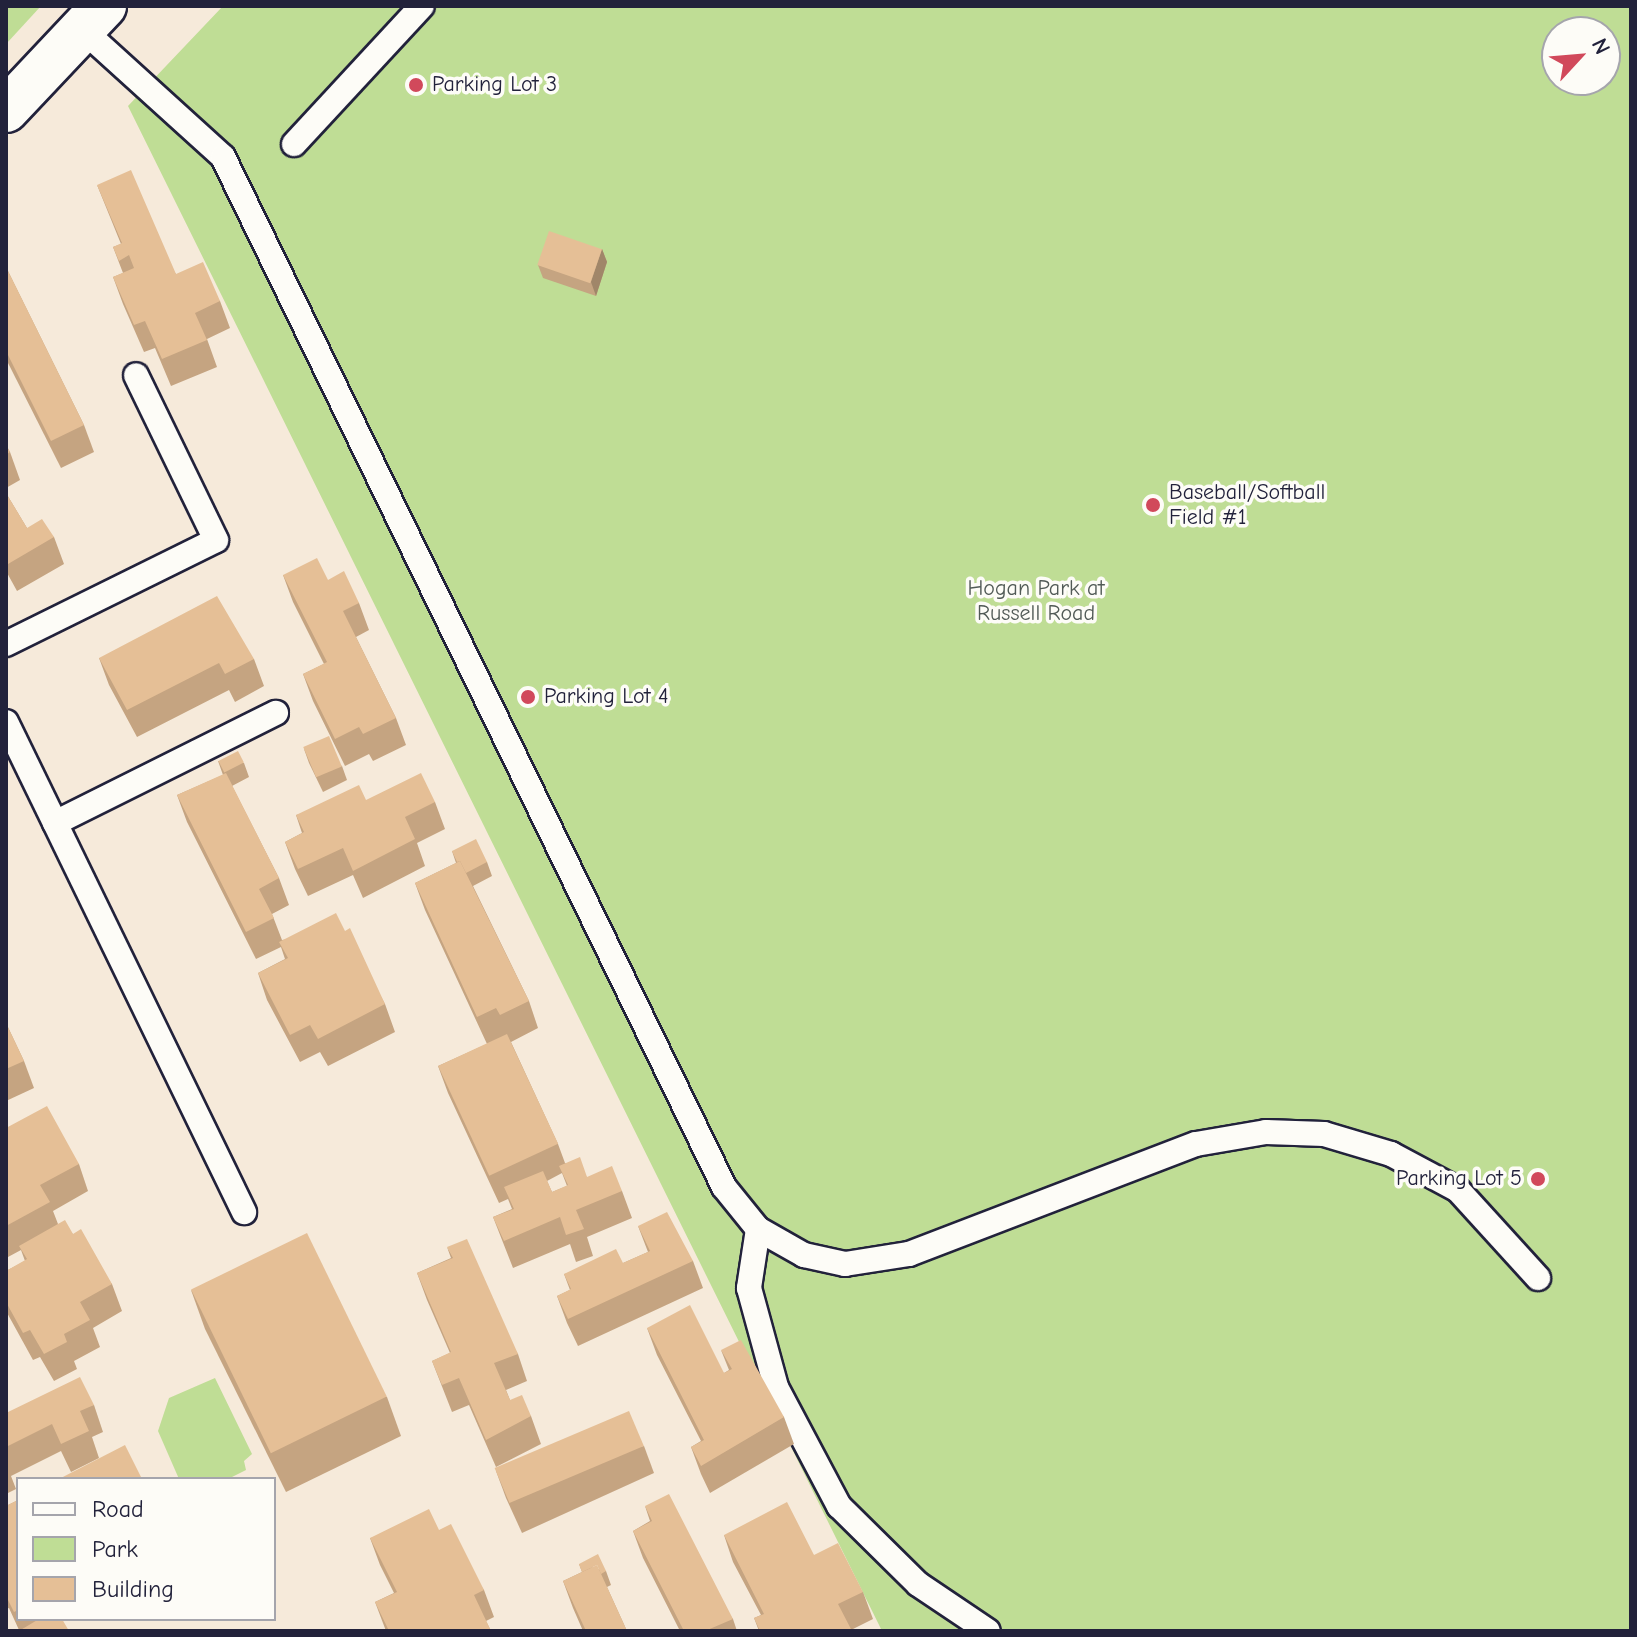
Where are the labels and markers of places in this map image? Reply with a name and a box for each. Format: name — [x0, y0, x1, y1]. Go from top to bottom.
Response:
place label: Parking Lot 3 — [432, 72, 557, 98]
marker: Parking Lot 3 — [407, 76, 425, 94]
place label: Baseball/Softball Field #1 — [1169, 479, 1325, 530]
marker: Baseball/Softball Field #1 — [1144, 496, 1162, 514]
place label: Parking Lot 4 — [544, 684, 669, 710]
marker: Parking Lot 4 — [519, 688, 537, 706]
place label: Parking Lot 5 — [1396, 1166, 1522, 1192]
marker: Parking Lot 5 — [1529, 1170, 1547, 1188]

